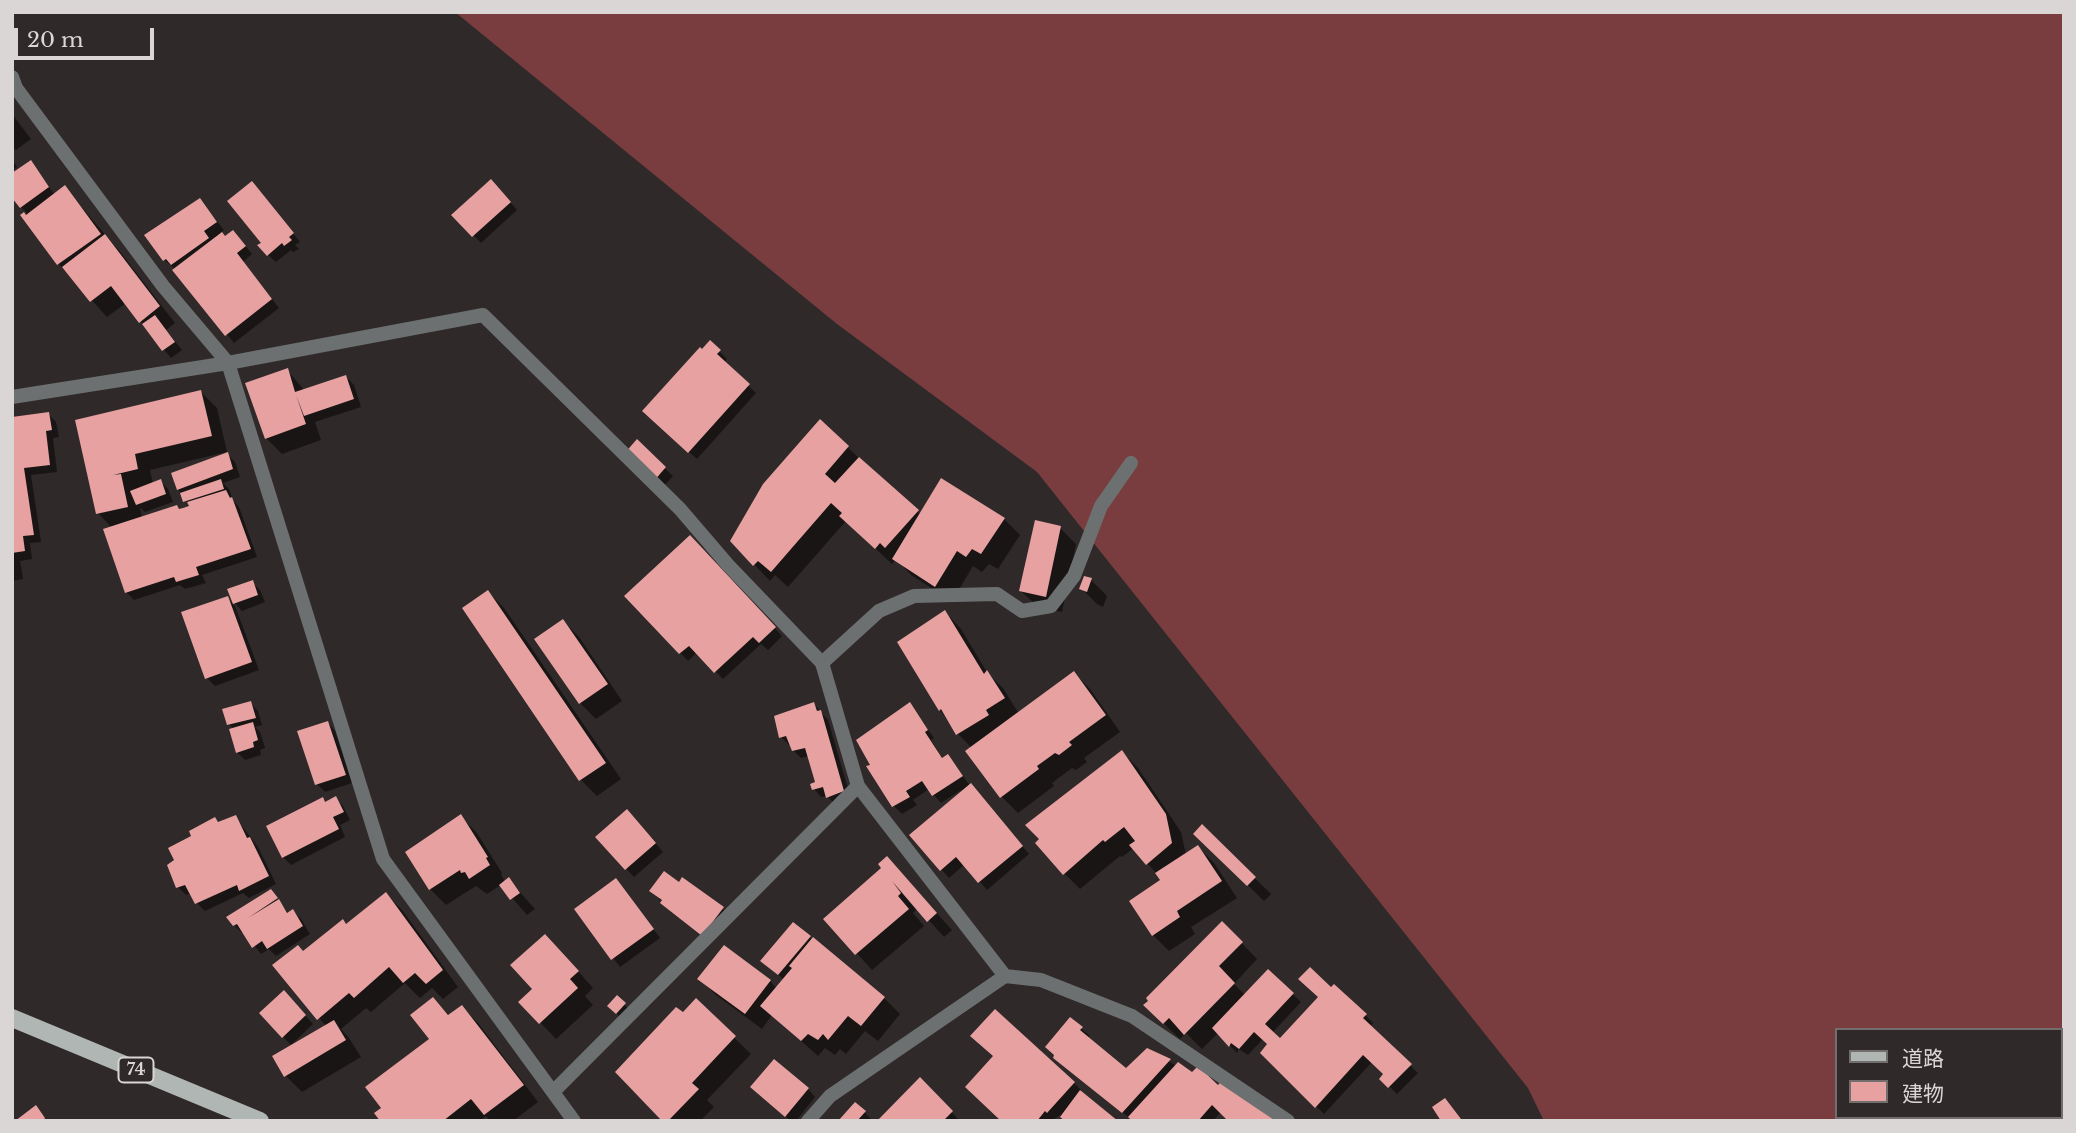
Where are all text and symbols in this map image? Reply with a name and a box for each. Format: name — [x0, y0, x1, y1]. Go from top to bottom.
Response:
scale bar — [18, 14, 158, 58]
text: 20 m — [27, 27, 84, 53]
legend — [1834, 1028, 2062, 1119]
text: 道路 — [1902, 1046, 1944, 1072]
road number: 74 — [118, 1058, 154, 1082]
text: 建物 — [1902, 1081, 1944, 1107]

